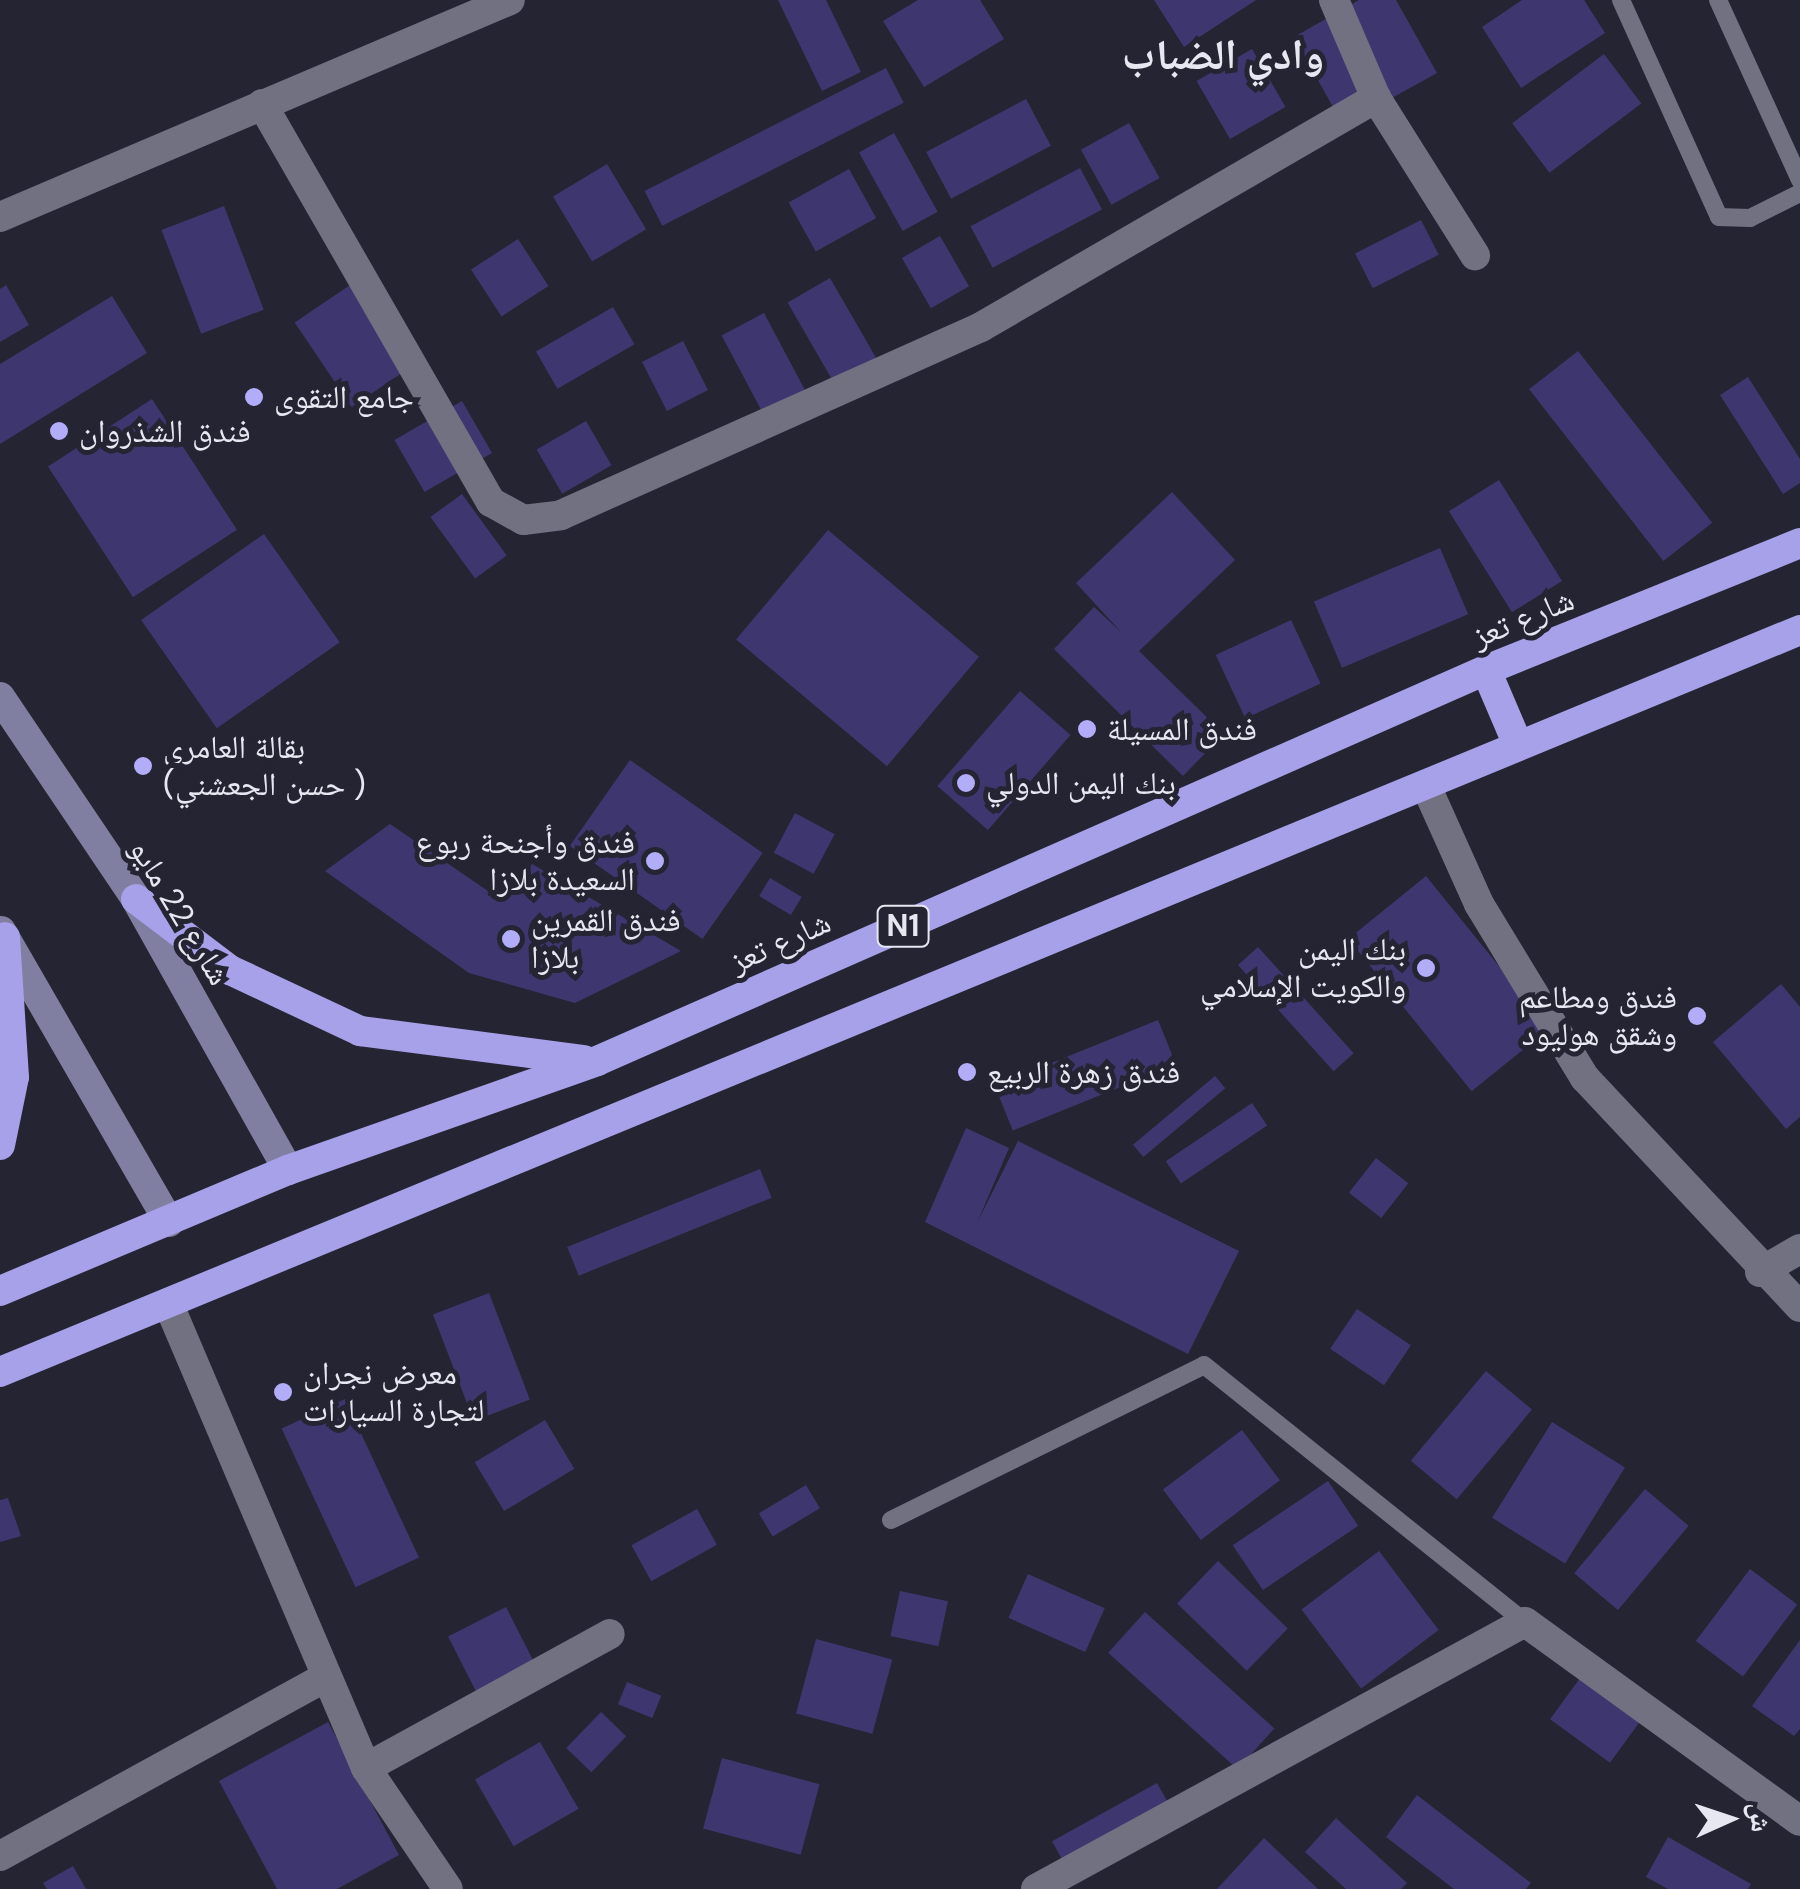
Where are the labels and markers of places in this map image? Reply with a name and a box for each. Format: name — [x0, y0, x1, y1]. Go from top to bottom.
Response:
place label: جامع التقوى — [274, 378, 414, 416]
marker: جامع التقوى — [243, 386, 265, 408]
place label: فندق الشذروان — [79, 412, 251, 450]
marker: فندق الشذروان — [48, 420, 70, 442]
place label: فندق المسيلة — [1107, 710, 1257, 748]
marker: فندق المسيلة — [1076, 718, 1098, 740]
place label: بقالة العامري (حسن الجعشني ) — [163, 729, 366, 804]
marker: بقالة العامري (حسن الجعشني ) — [132, 755, 154, 777]
place label: بنك اليمن الدولي — [986, 764, 1176, 802]
marker: بنك اليمن الدولي — [955, 772, 977, 794]
place label: فندق وأجنحة ربوع السعيدة بلازا — [416, 824, 635, 899]
marker: فندق وأجنحة ربوع السعيدة بلازا — [644, 850, 666, 872]
place label: فندق القمرين بلازا — [531, 902, 681, 977]
marker: فندق القمرين بلازا — [500, 928, 522, 950]
place label: بنك اليمن والكويت الإسلامي — [1200, 931, 1406, 1006]
marker: بنك اليمن والكويت الإسلامي — [1415, 957, 1437, 979]
place label: فندق ومطاعم وشقق هوليود — [1519, 979, 1677, 1054]
marker: فندق ومطاعم وشقق هوليود — [1686, 1005, 1708, 1027]
place label: فندق زهرة الربيع — [987, 1053, 1180, 1091]
marker: فندق زهرة الربيع — [956, 1061, 978, 1083]
place label: معرض نجران لتجارة السيارات — [303, 1355, 485, 1430]
marker: معرض نجران لتجارة السيارات — [272, 1381, 294, 1403]

